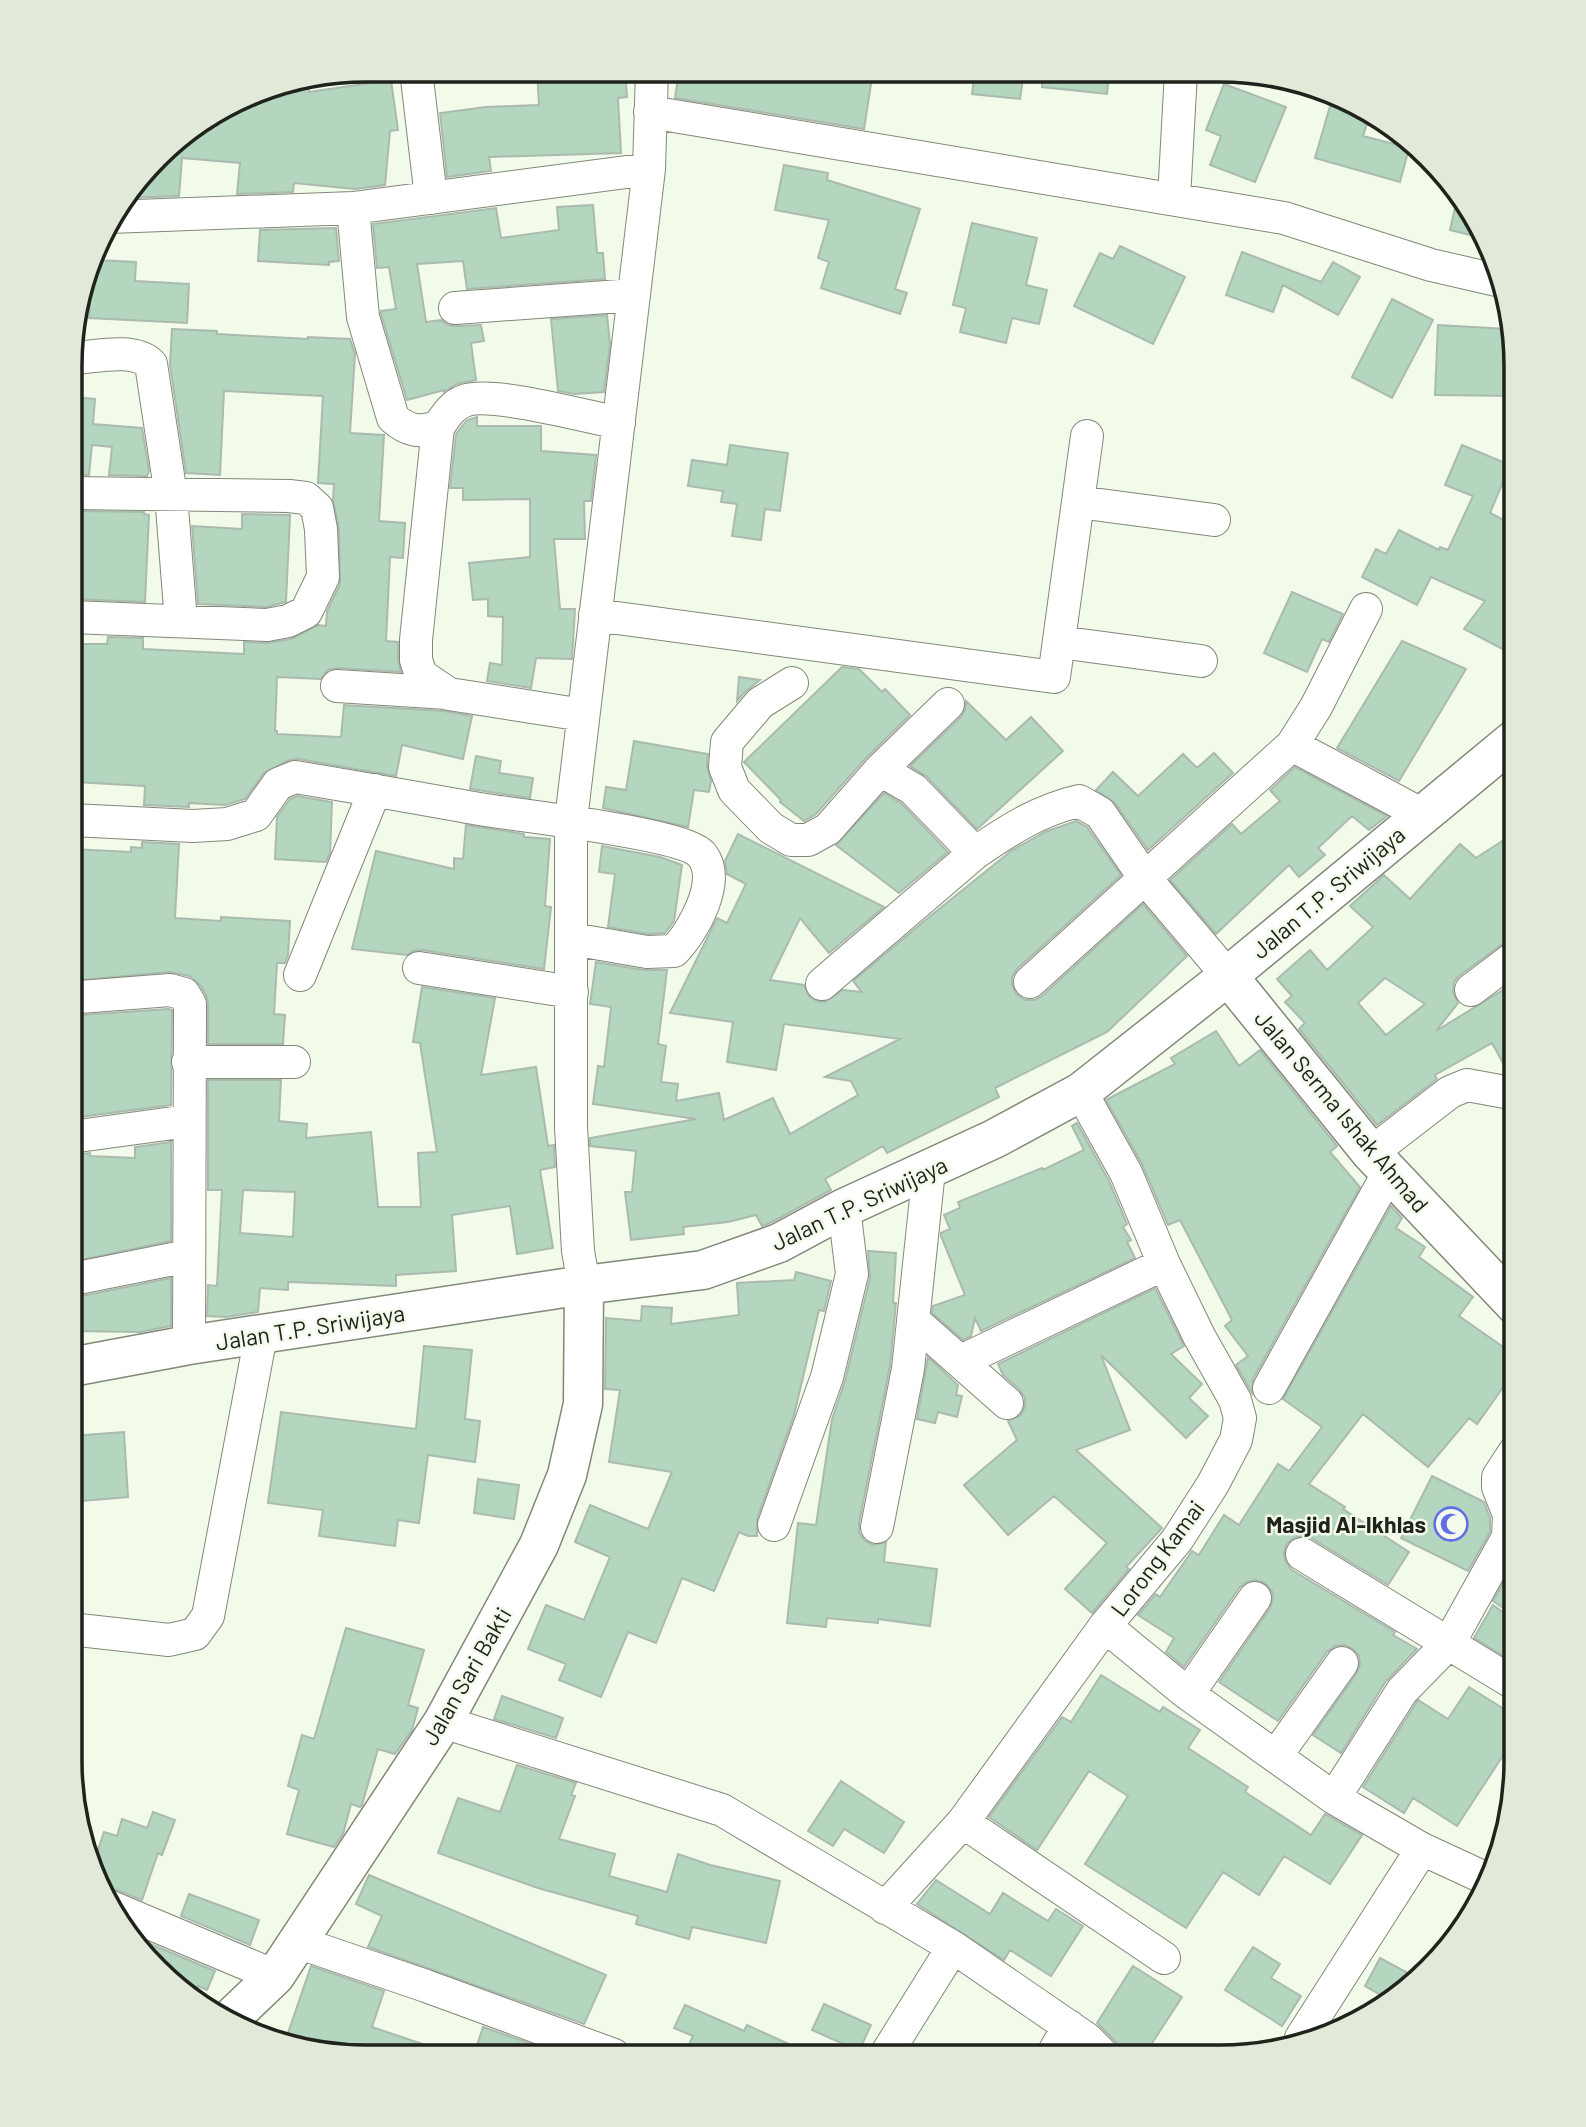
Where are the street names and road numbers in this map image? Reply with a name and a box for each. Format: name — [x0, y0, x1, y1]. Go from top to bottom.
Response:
street label: Jalan T.P. Sriwijaya — [1246, 820, 1410, 964]
street label: Jalan Serma Ishak Ahmad — [1249, 1004, 1435, 1218]
street label: Jalan T.P. Sriwijaya — [766, 1150, 952, 1256]
street label: Jalan T.P. Sriwijaya — [213, 1298, 407, 1356]
street label: Lorong Kamai — [1104, 1494, 1210, 1622]
street label: Jalan Sari Bakti — [415, 1602, 517, 1750]

